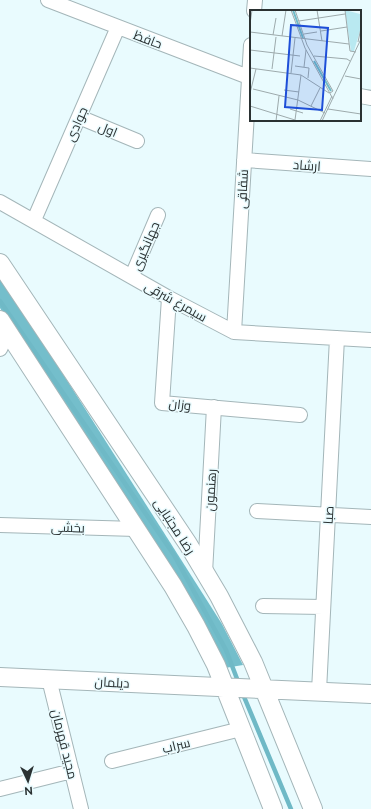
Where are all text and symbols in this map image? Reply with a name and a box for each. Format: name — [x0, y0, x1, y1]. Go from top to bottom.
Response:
inset map — [250, 10, 361, 121]
street label: حافظ — [131, 27, 164, 52]
street label: جوادی — [62, 105, 91, 144]
street label: اول — [96, 119, 120, 141]
street label: ارشاد — [293, 157, 321, 174]
street label: شقاقی — [234, 169, 251, 209]
street label: جهانگیری — [128, 219, 162, 273]
street label: سیمرغ شرقی — [141, 278, 210, 326]
street label: وزان — [168, 396, 192, 413]
street label: رهنمون — [202, 468, 219, 512]
street label: رضا مجتبایی — [151, 495, 198, 557]
street label: صبا — [321, 505, 336, 525]
street label: بخشی — [51, 519, 85, 536]
street label: دیلمان — [94, 674, 130, 691]
street label: مجید قهرمان — [49, 708, 80, 781]
street label: سراب — [161, 735, 192, 756]
north arrow — [8, 761, 48, 801]
text: N — [24, 784, 33, 797]

